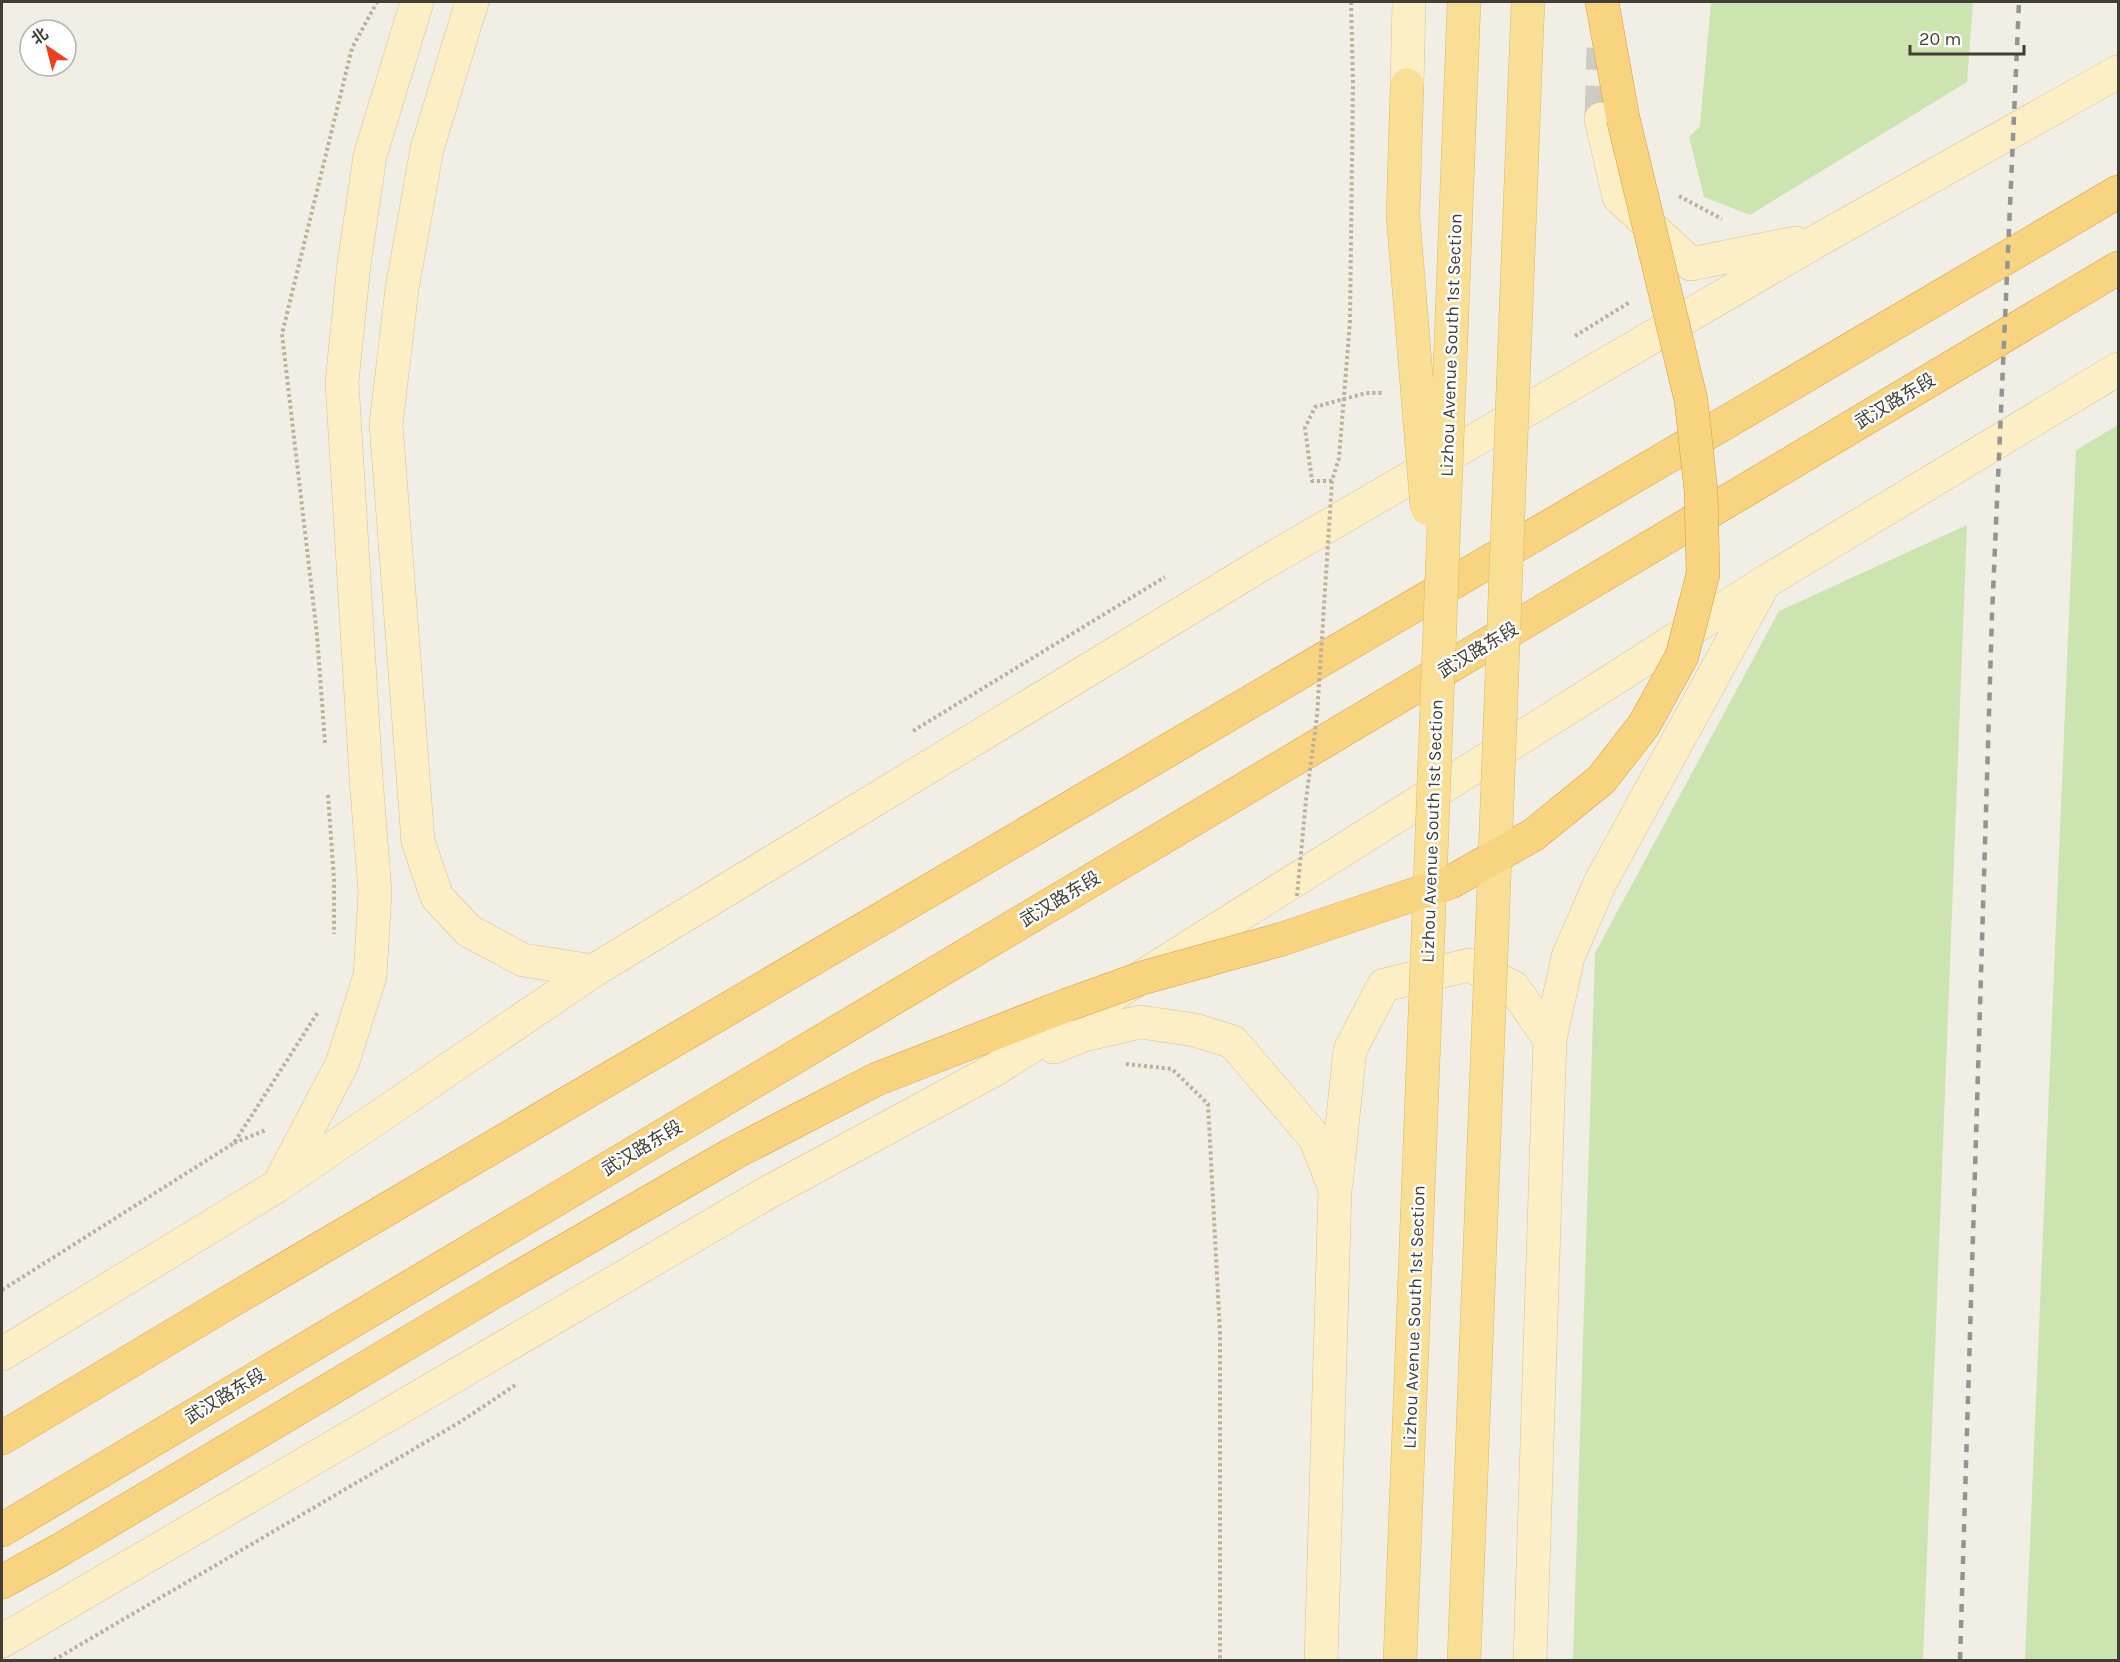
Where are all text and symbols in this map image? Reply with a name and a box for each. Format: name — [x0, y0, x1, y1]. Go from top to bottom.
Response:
north arrow — [18, 18, 78, 78]
scale bar — [1910, 18, 2024, 56]
text: 北 — [28, 24, 52, 48]
text: 20 m — [1919, 28, 1961, 50]
street label: Lizhou Avenue South 1st Section — [1435, 213, 1467, 477]
street label: 武汉路东段 — [1851, 368, 1939, 434]
street label: 武汉路东段 — [1434, 617, 1522, 683]
street label: Lizhou Avenue South 1st Section — [1416, 699, 1448, 963]
street label: 武汉路东段 — [1016, 866, 1104, 932]
street label: 武汉路东段 — [598, 1115, 686, 1181]
street label: Lizhou Avenue South 1st Section — [1398, 1185, 1430, 1449]
street label: 武汉路东段 — [181, 1363, 269, 1429]

